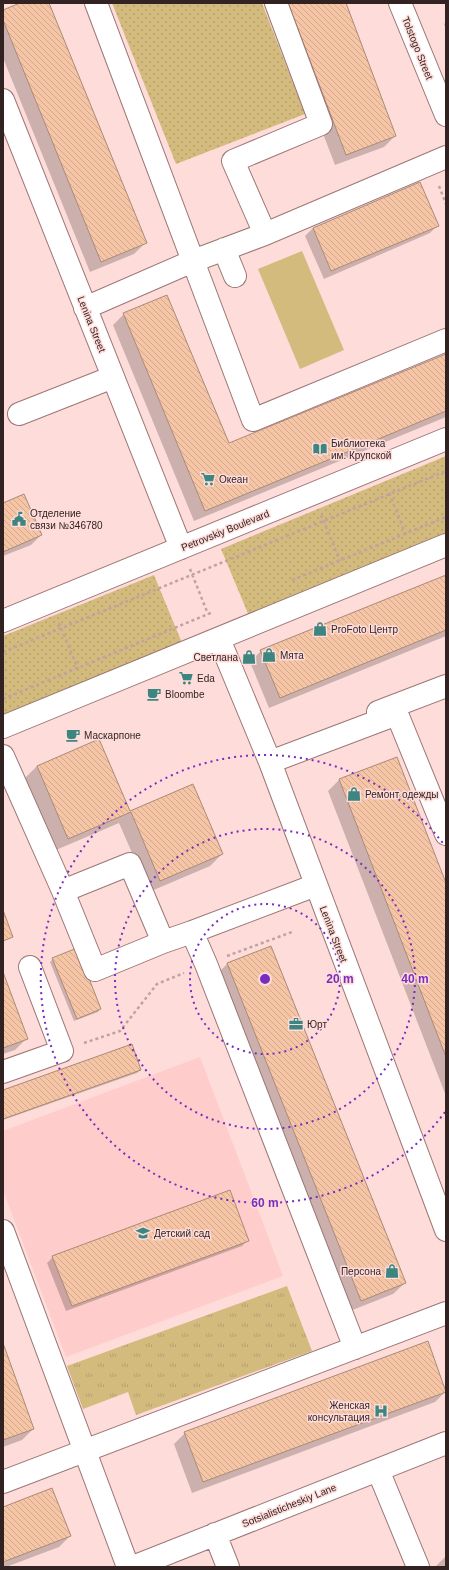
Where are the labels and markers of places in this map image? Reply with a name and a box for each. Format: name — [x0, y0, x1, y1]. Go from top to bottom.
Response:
place label: Библиотека им. Крупской — [331, 438, 391, 461]
library icon: Библиотека им. Крупской — [312, 441, 328, 457]
supermarket icon: Океан — [200, 471, 216, 487]
place label: Океан — [219, 474, 248, 485]
place label: Отделение связи №346780 — [30, 508, 103, 531]
public building icon: Отделение связи №346780 — [11, 511, 27, 527]
shop icon: ProFoto Центр — [312, 621, 328, 637]
place label: ProFoto Центр — [331, 624, 398, 635]
shop icon: Мята — [261, 647, 277, 663]
shop icon: Светлана — [241, 649, 257, 665]
place label: Мята — [280, 650, 304, 661]
place label: Светлана — [194, 652, 238, 663]
supermarket icon: Eda — [178, 670, 194, 686]
place label: Eda — [197, 673, 215, 684]
cafe icon: Bloombe — [146, 686, 162, 702]
place label: Bloombe — [165, 689, 205, 700]
cafe icon: Маскарпоне — [65, 727, 81, 743]
place label: Маскарпоне — [84, 730, 141, 741]
shop icon: Ремонт одежды — [346, 786, 362, 802]
place label: Ремонт одежды — [365, 789, 438, 800]
centre of rings — [258, 972, 272, 986]
office icon: Юрт — [288, 1016, 304, 1032]
place label: Юрт — [307, 1019, 327, 1030]
school or university icon: Детский сад — [135, 1225, 151, 1241]
place label: Детский сад — [154, 1228, 210, 1239]
shop icon: Персона — [384, 1263, 400, 1279]
place label: Персона — [341, 1266, 381, 1277]
place label: Женская консультация — [308, 1400, 370, 1423]
hospital icon: Женская консультация — [373, 1403, 389, 1419]

